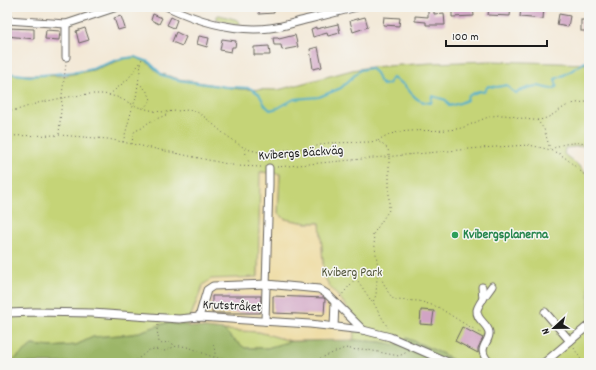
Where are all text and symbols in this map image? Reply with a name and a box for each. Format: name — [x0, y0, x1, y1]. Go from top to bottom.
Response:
scale bar — [446, 22, 547, 48]
text: 100 m — [452, 29, 479, 46]
street label: Kvibergs Bäckväg — [258, 142, 344, 166]
place label: Kvibergsplanerna — [463, 226, 549, 245]
marker: Kvibergsplanerna — [450, 230, 460, 240]
park label: Kviberg Park — [322, 264, 382, 283]
street label: Krutstråket — [202, 296, 262, 318]
north arrow — [534, 308, 574, 348]
text: N — [538, 325, 555, 337]

